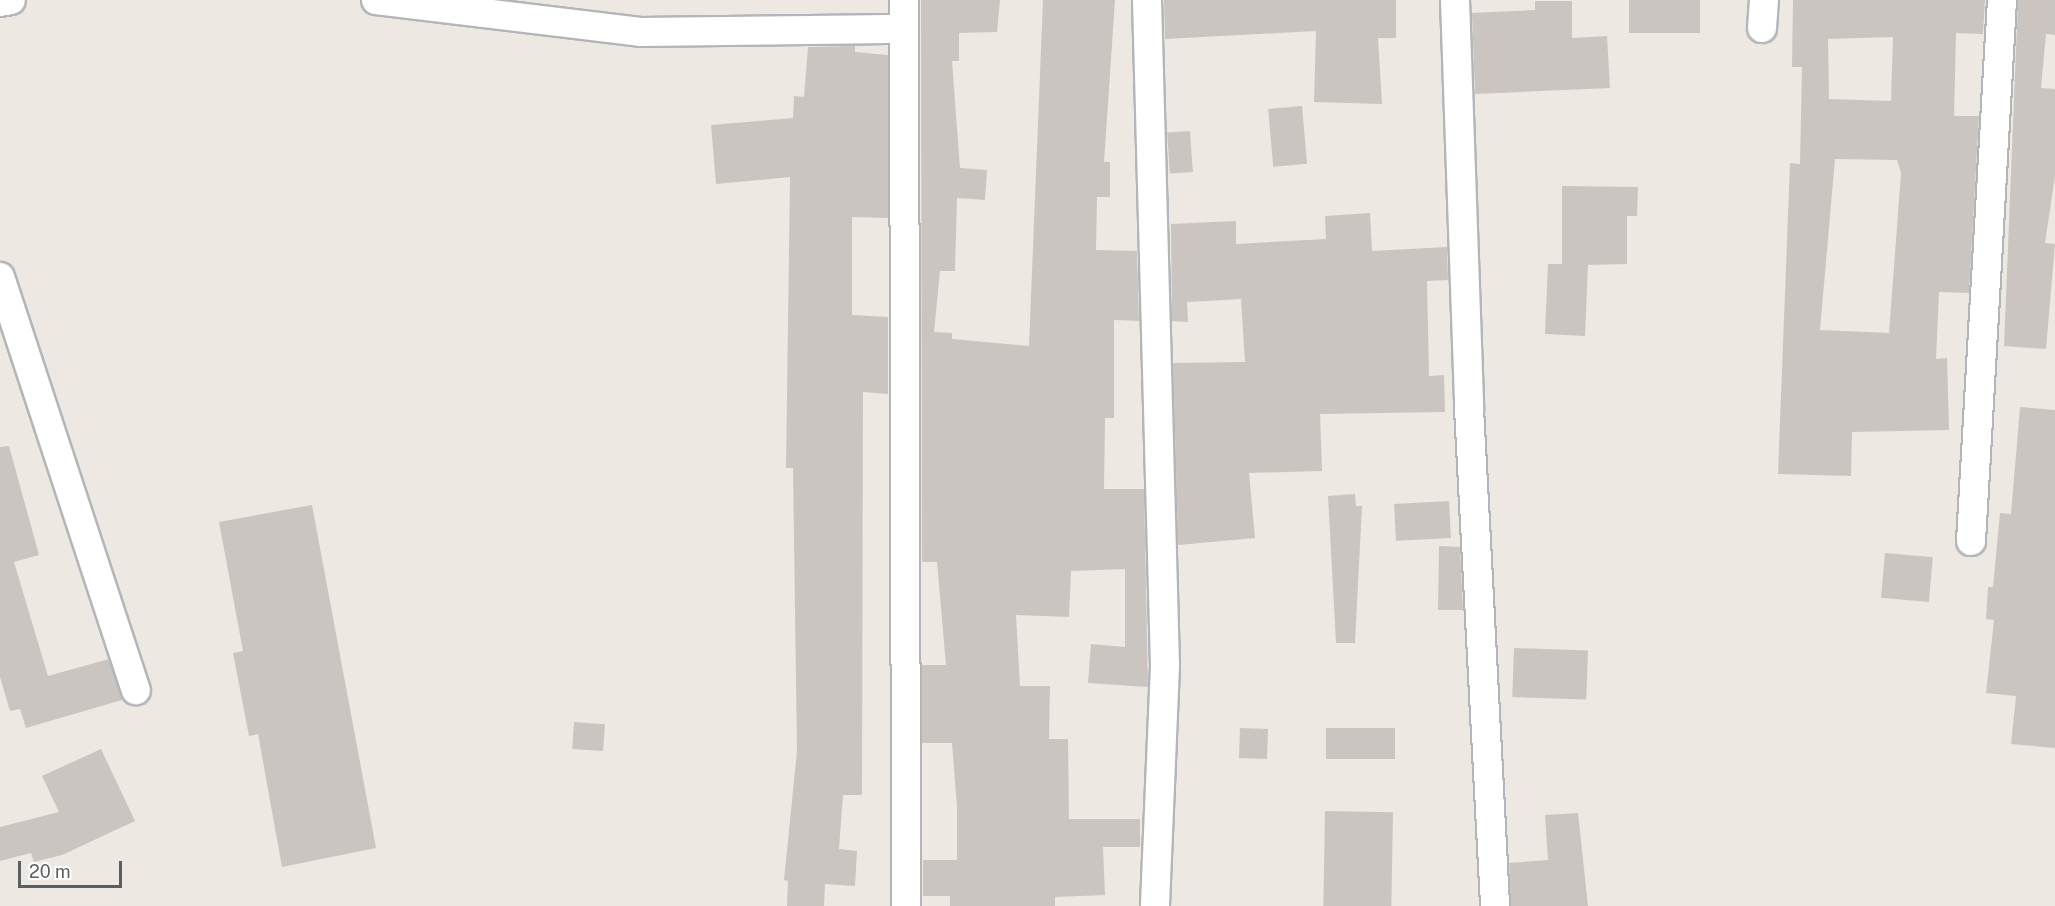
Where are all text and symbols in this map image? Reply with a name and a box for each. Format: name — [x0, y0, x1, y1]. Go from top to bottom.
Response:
scale bar — [21, 849, 124, 887]
text: 20 m — [29, 861, 71, 882]

